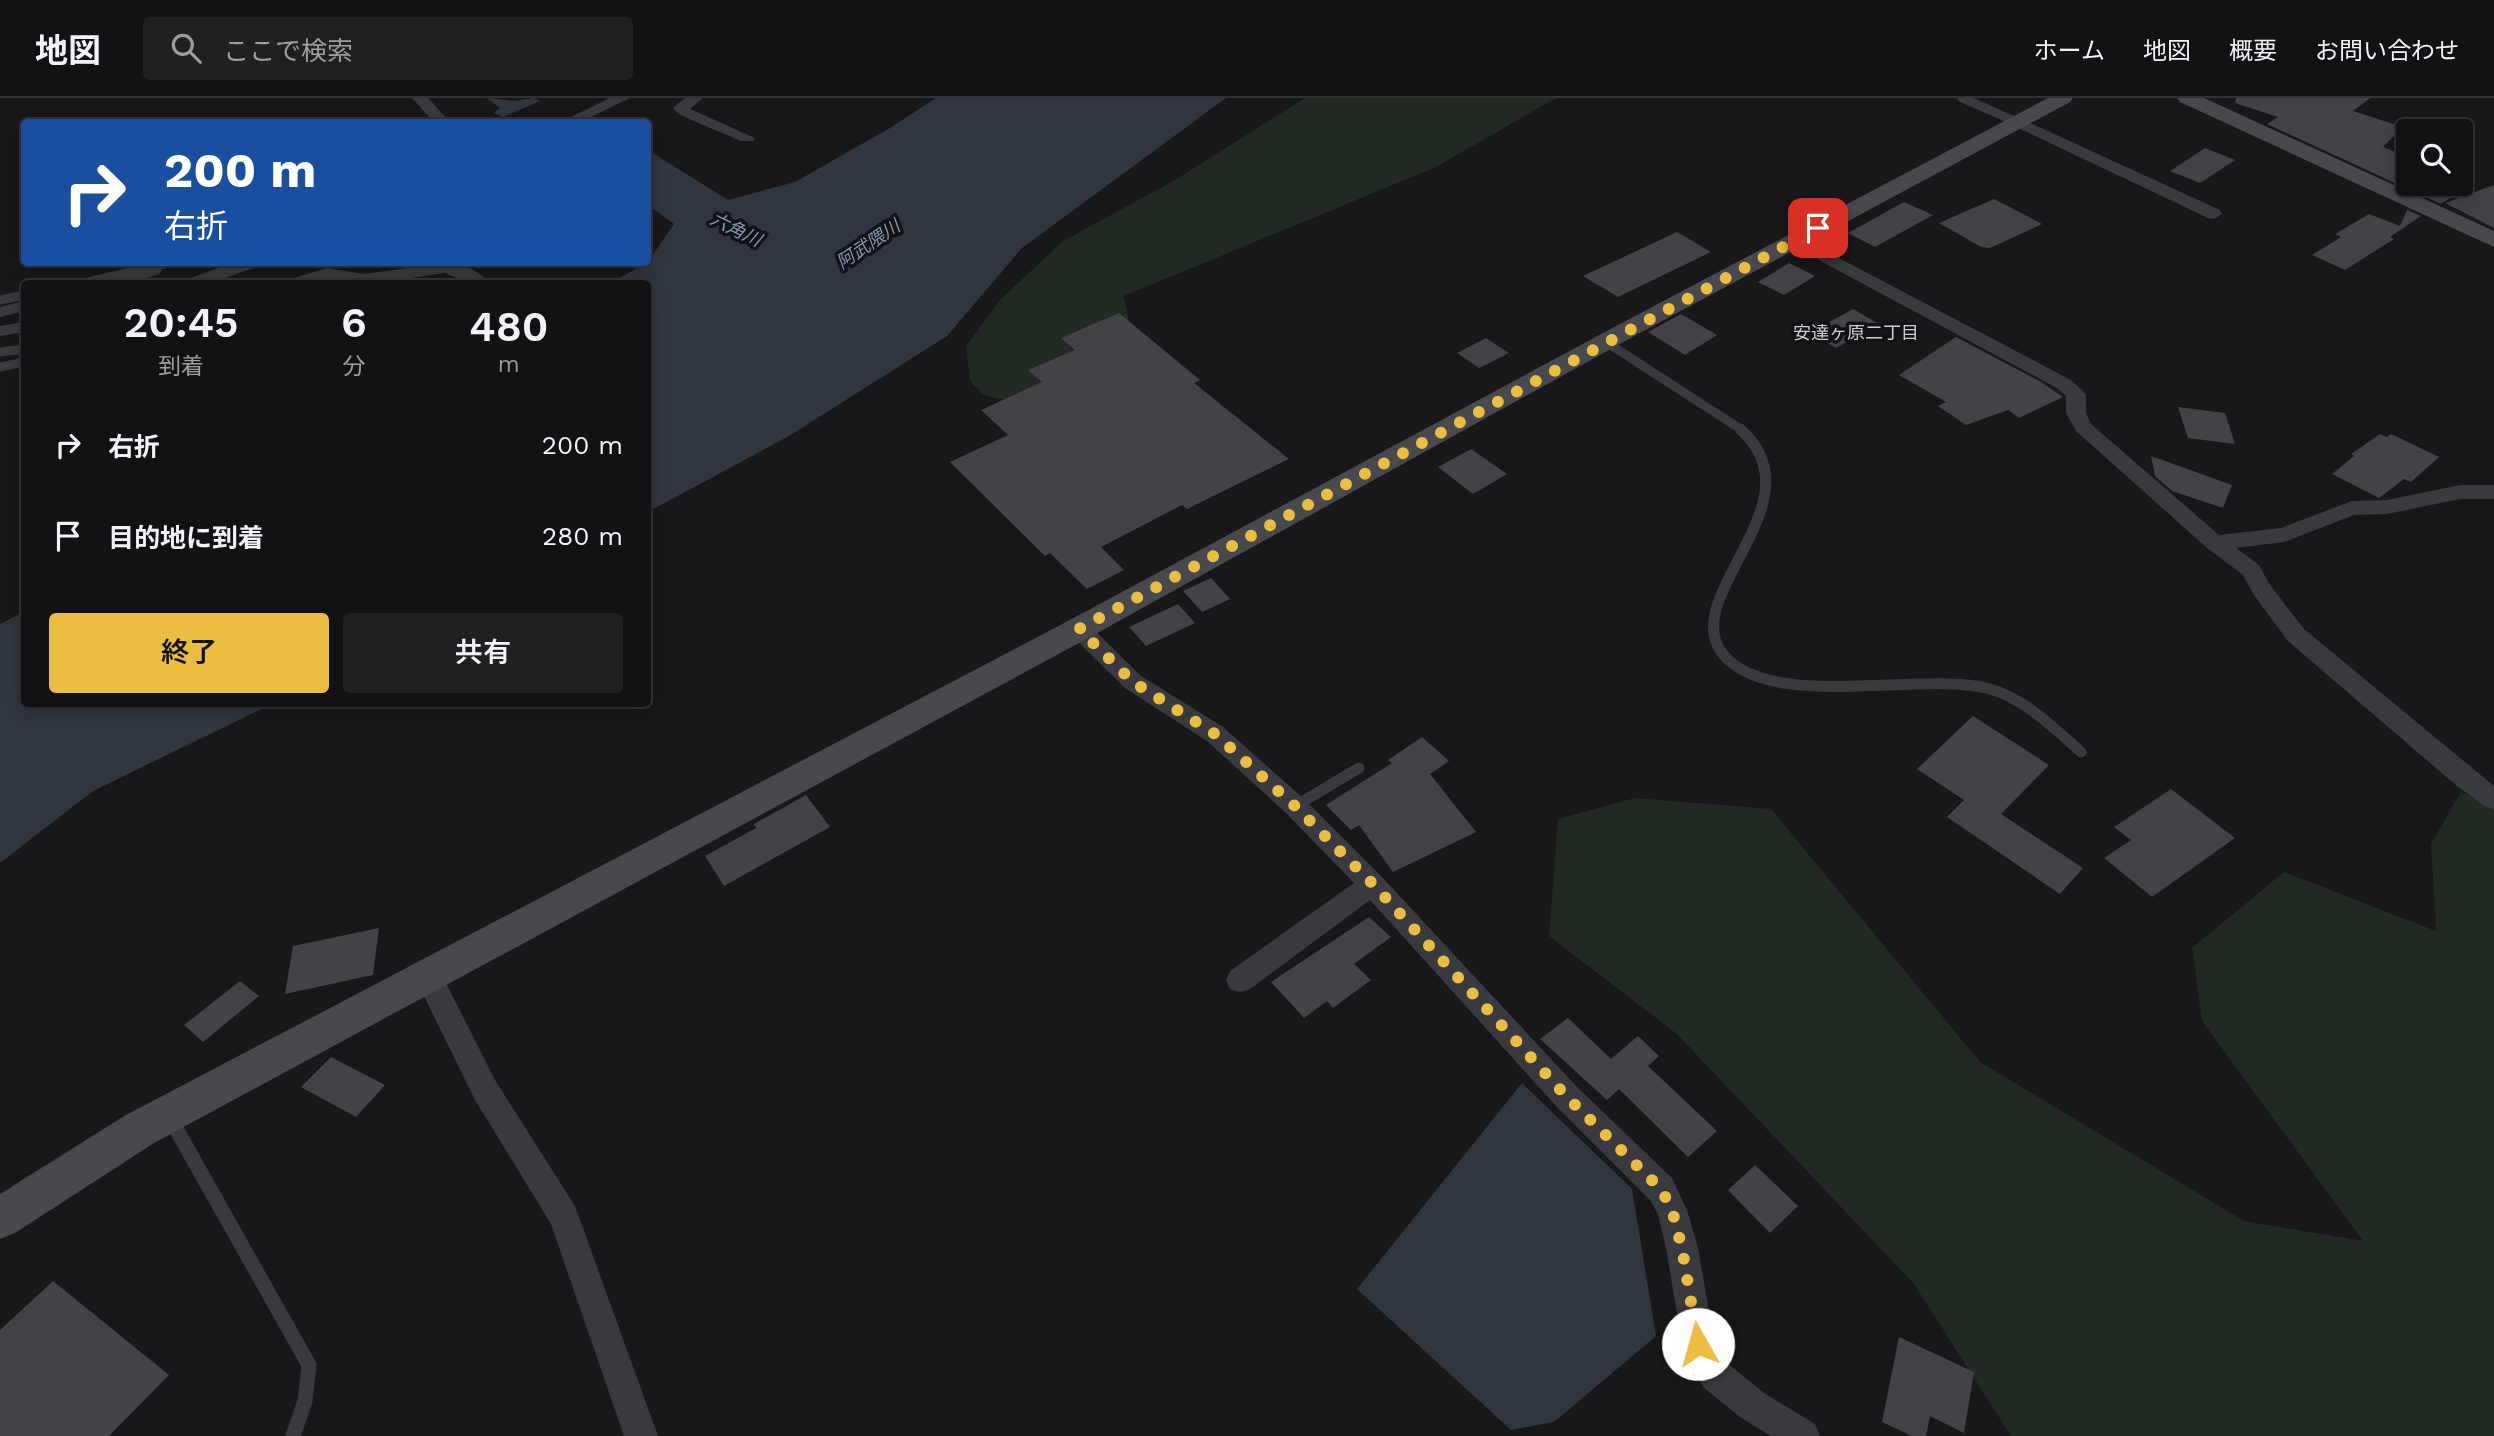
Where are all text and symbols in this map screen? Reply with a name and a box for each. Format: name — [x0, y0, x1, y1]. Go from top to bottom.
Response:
search box — [143, 17, 633, 80]
icon: search — [167, 29, 205, 67]
text: 地図 — [35, 31, 101, 70]
text: ここで検索 — [223, 36, 353, 66]
text: ホーム — [2034, 37, 2105, 65]
text: 地図 — [2143, 37, 2191, 65]
text: 概要 — [2229, 37, 2277, 65]
text: お問い合わせ — [2315, 37, 2459, 65]
map controls — [2396, 119, 2473, 196]
button: search — [2396, 119, 2473, 196]
text: 200 m — [164, 141, 316, 199]
icon: right — [49, 147, 140, 238]
pin — [1788, 198, 1848, 258]
text: 右折 — [164, 207, 228, 245]
water label: 六角川 — [707, 208, 767, 251]
icon: arrive — [1799, 209, 1837, 247]
water label: 阿武隈川 — [832, 214, 905, 273]
text: 20:45 — [123, 298, 239, 347]
text: 6 — [341, 298, 367, 347]
text: 480 — [469, 302, 549, 351]
district label: 安達ヶ原二丁目 — [1793, 322, 1919, 343]
text: m — [498, 351, 520, 378]
text: 到着 — [158, 353, 204, 380]
text: 分 — [342, 353, 365, 380]
icon: right — [49, 426, 87, 464]
text: 200 m — [542, 430, 623, 460]
text: 右折 — [108, 432, 160, 462]
icon: arrive — [49, 517, 87, 555]
text: 280 m — [542, 521, 623, 551]
text: 目的地に到着 — [108, 523, 264, 553]
button: 終了 — [49, 613, 329, 693]
button: 共有 — [343, 613, 623, 693]
position arrow — [1661, 1307, 1735, 1381]

